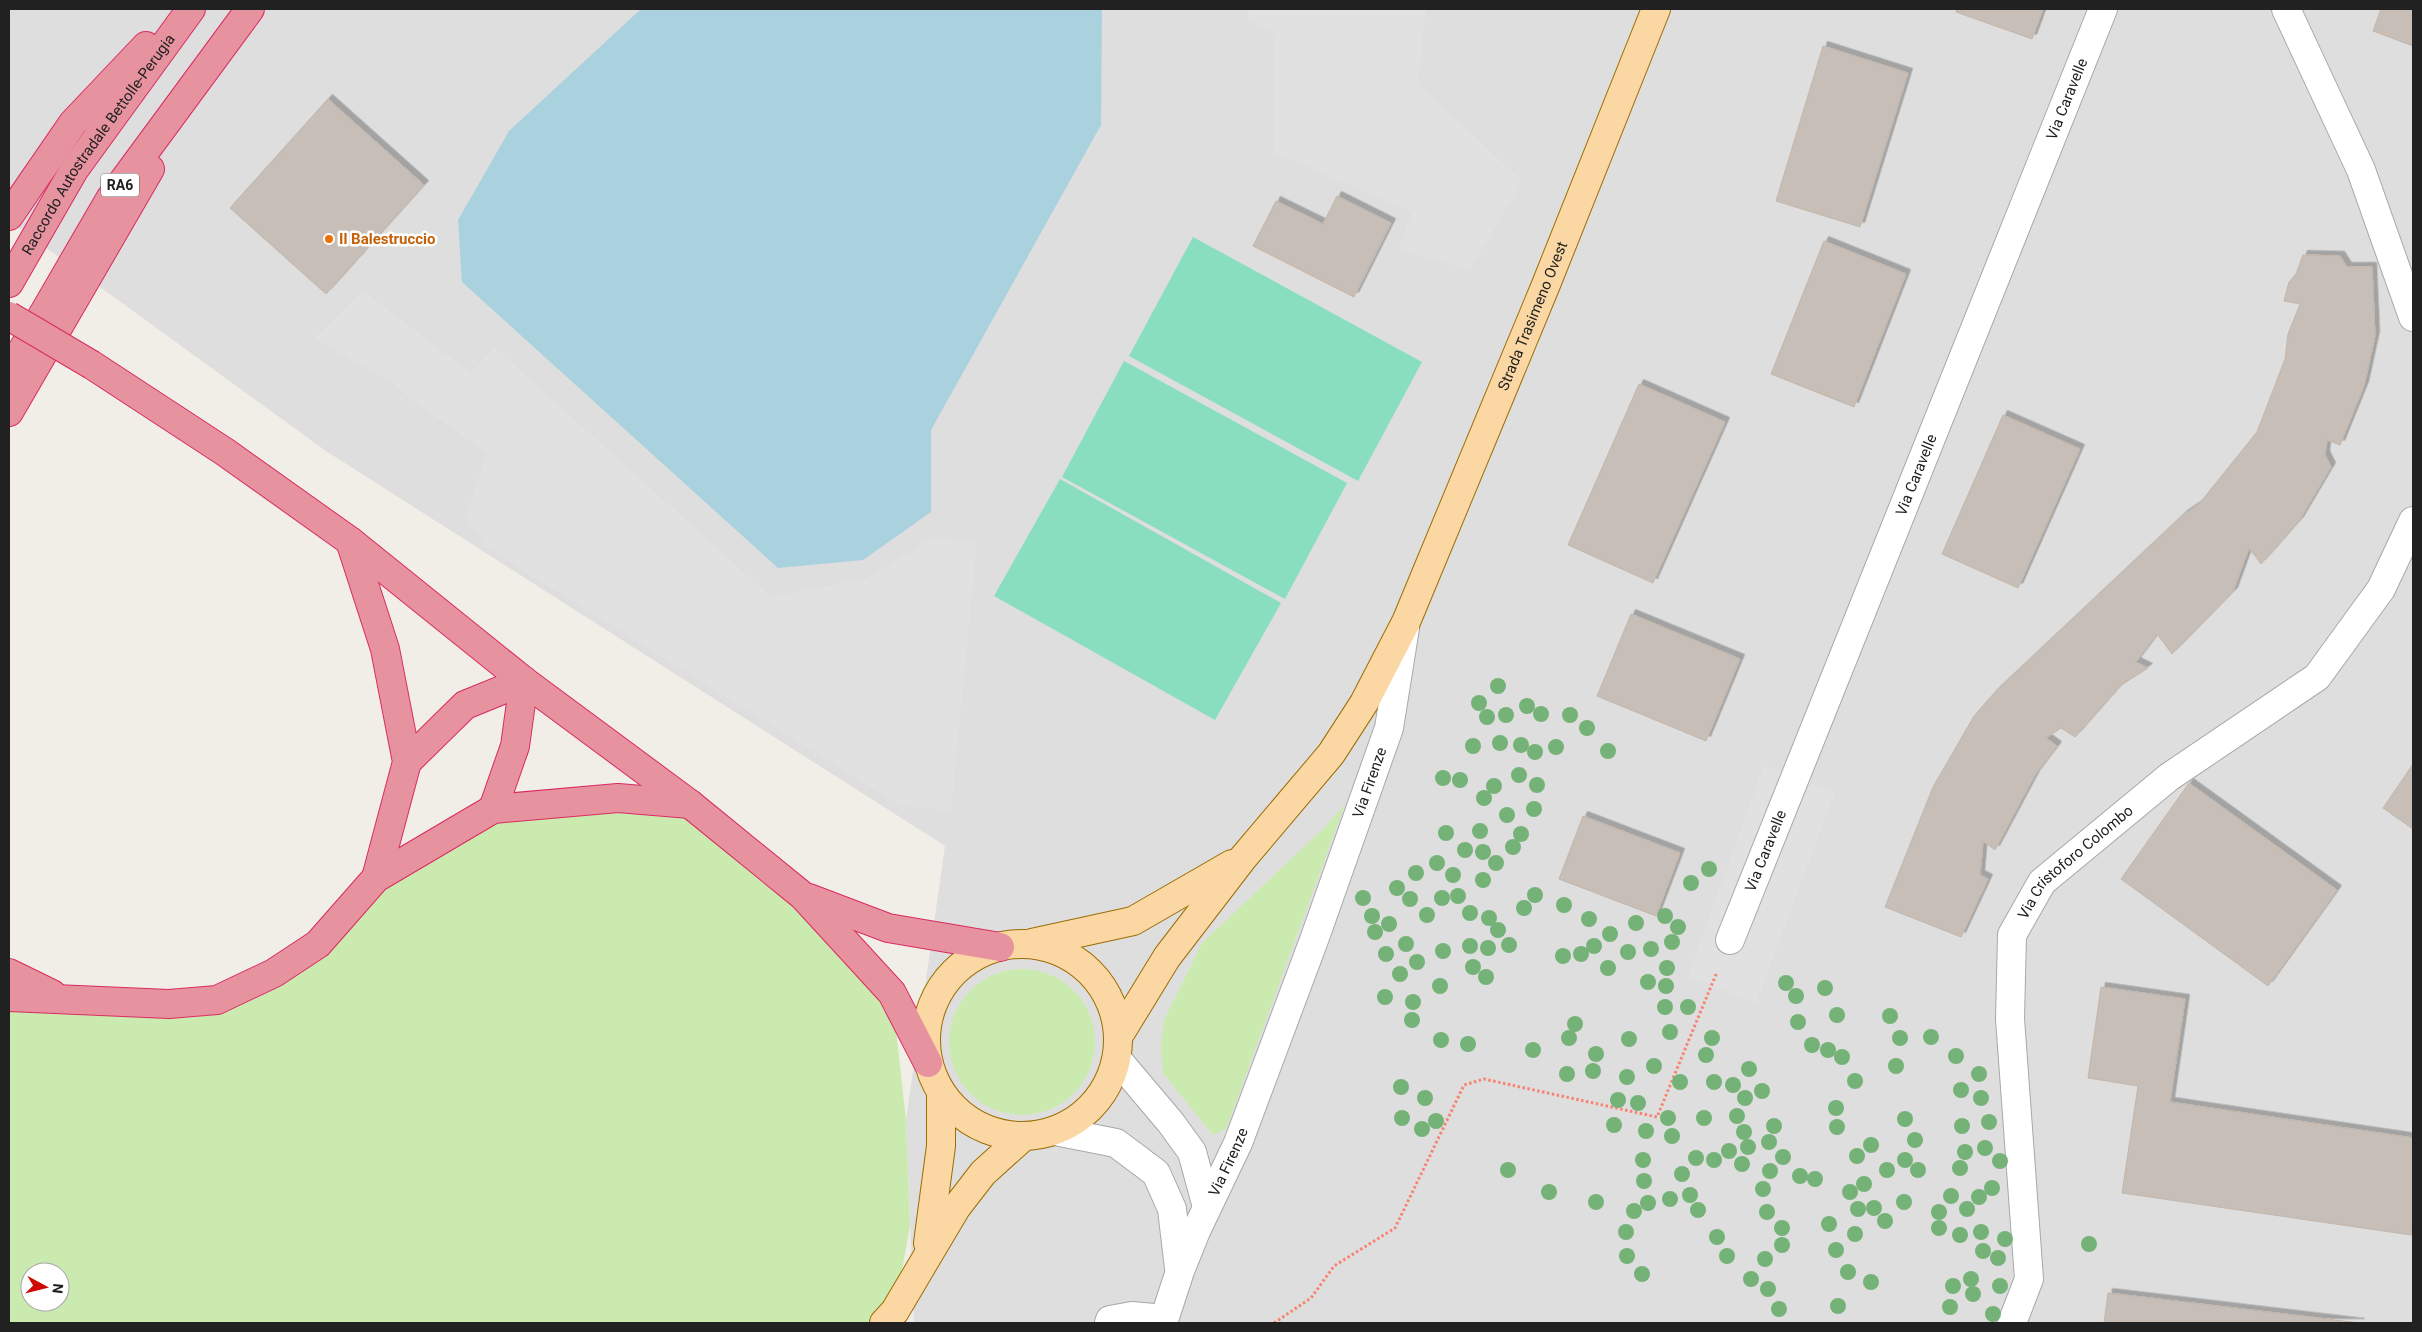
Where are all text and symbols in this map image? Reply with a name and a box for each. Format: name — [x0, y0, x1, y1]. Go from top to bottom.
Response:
street label: Raccordo Autostradale Bettolle-Perugia — [18, 31, 179, 258]
street label: Via Caravelle — [2043, 56, 2091, 142]
road number: RA6 — [101, 174, 139, 196]
place label: Il Balestruccio — [339, 230, 436, 248]
marker: Il Balestruccio — [323, 233, 335, 245]
street label: Strada Trasimeno Ovest — [1494, 239, 1571, 393]
street label: Via Caravelle — [1892, 431, 1941, 518]
street label: Via Firenze — [1349, 745, 1390, 820]
street label: Via Cristoforo Colombo — [2014, 802, 2137, 922]
street label: Via Caravelle — [1741, 807, 1790, 894]
street label: Via Firenze — [1205, 1125, 1252, 1199]
north arrow — [20, 1262, 70, 1312]
text: N — [49, 1283, 66, 1294]

